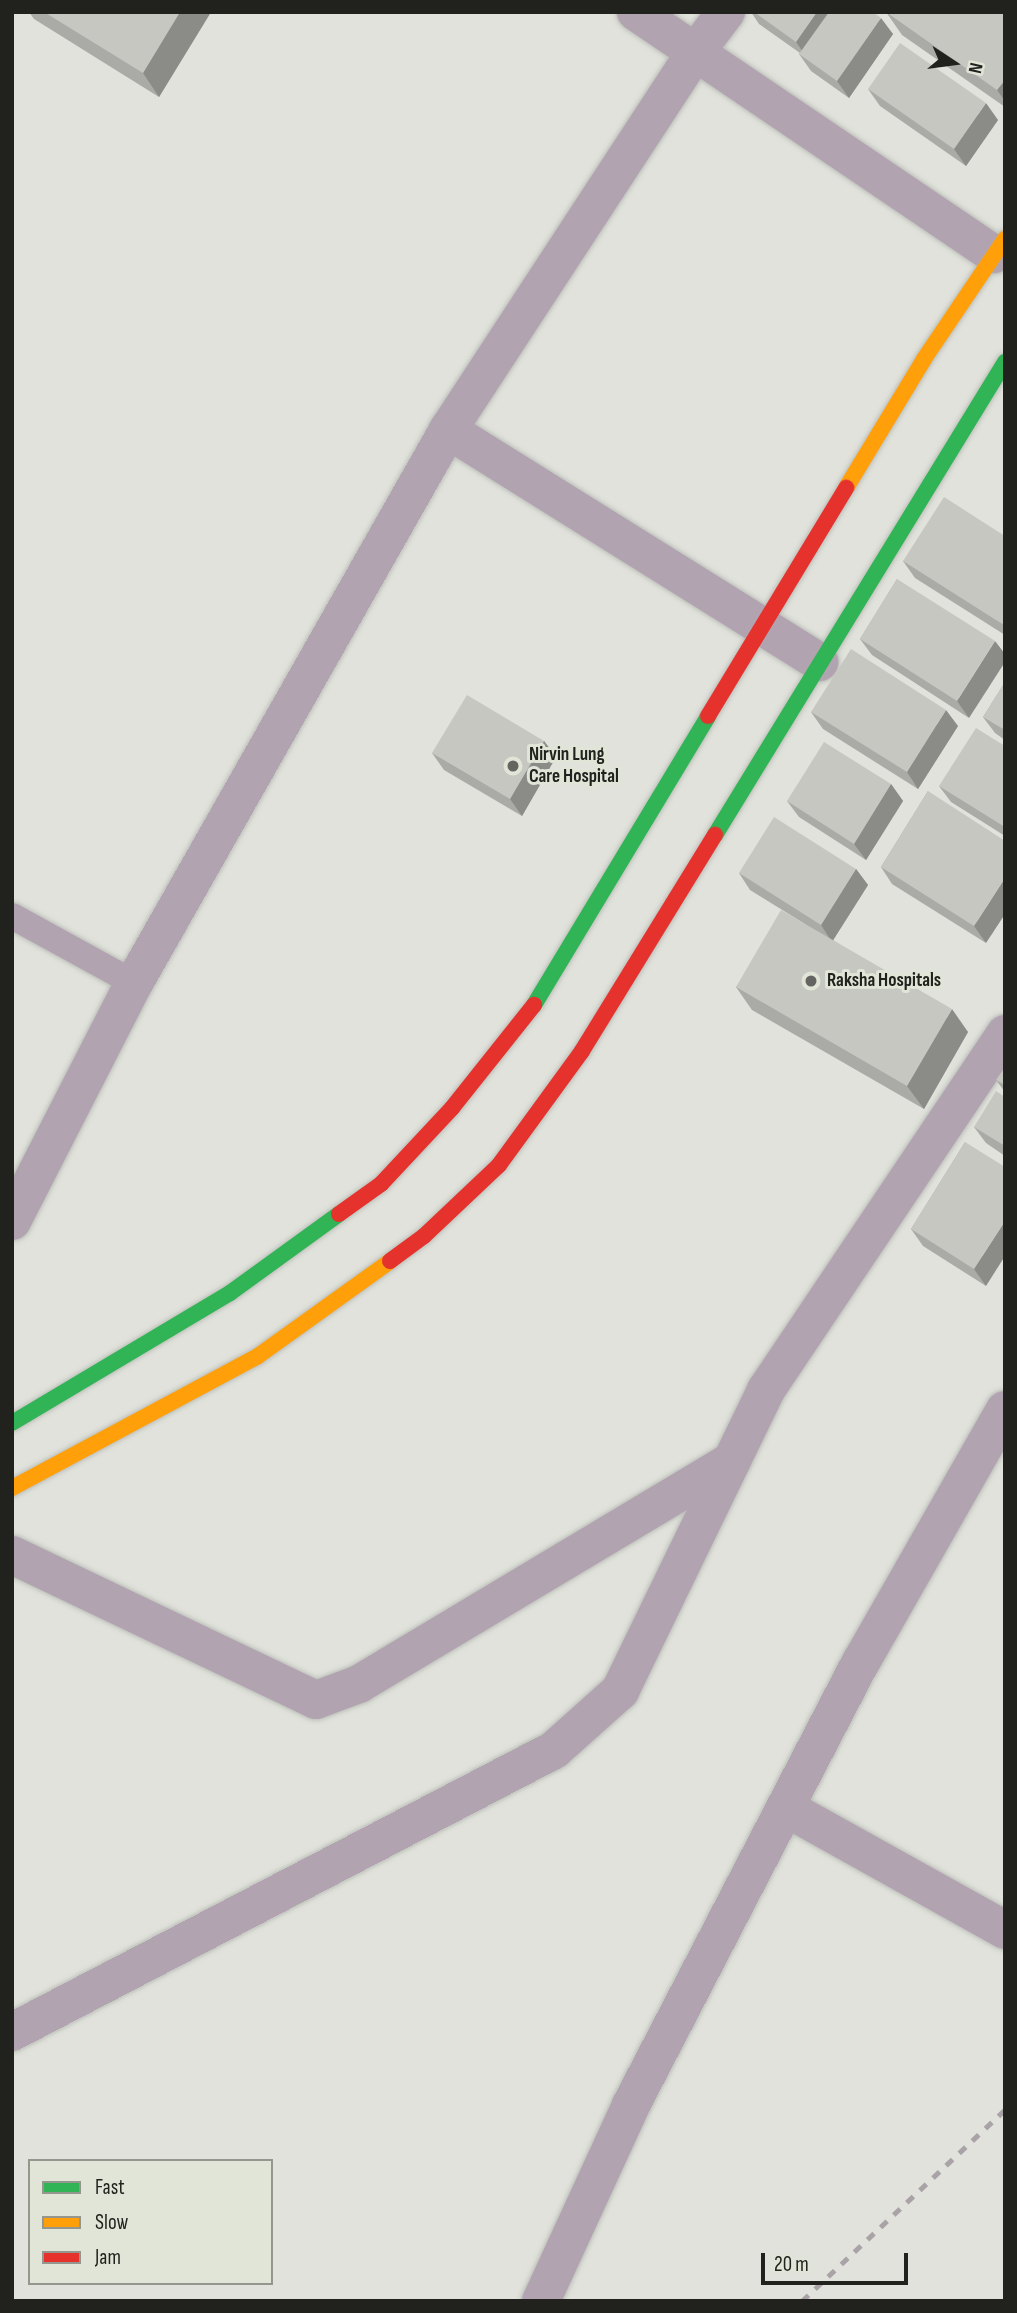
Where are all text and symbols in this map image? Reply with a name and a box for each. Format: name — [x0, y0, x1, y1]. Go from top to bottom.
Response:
north arrow — [919, 28, 989, 98]
text: N — [963, 60, 987, 75]
place label: Nirvin Lung Care Hospital — [529, 744, 619, 788]
marker: Nirvin Lung Care Hospital — [503, 756, 523, 776]
place label: Raksha Hospitals — [827, 970, 941, 992]
marker: Raksha Hospitals — [801, 971, 821, 991]
legend — [28, 2159, 273, 2285]
text: Fast — [95, 2175, 125, 2200]
text: Slow — [95, 2210, 128, 2235]
scale bar — [765, 2240, 912, 2284]
text: Jam — [95, 2245, 121, 2270]
text: 20 m — [774, 2252, 809, 2277]

